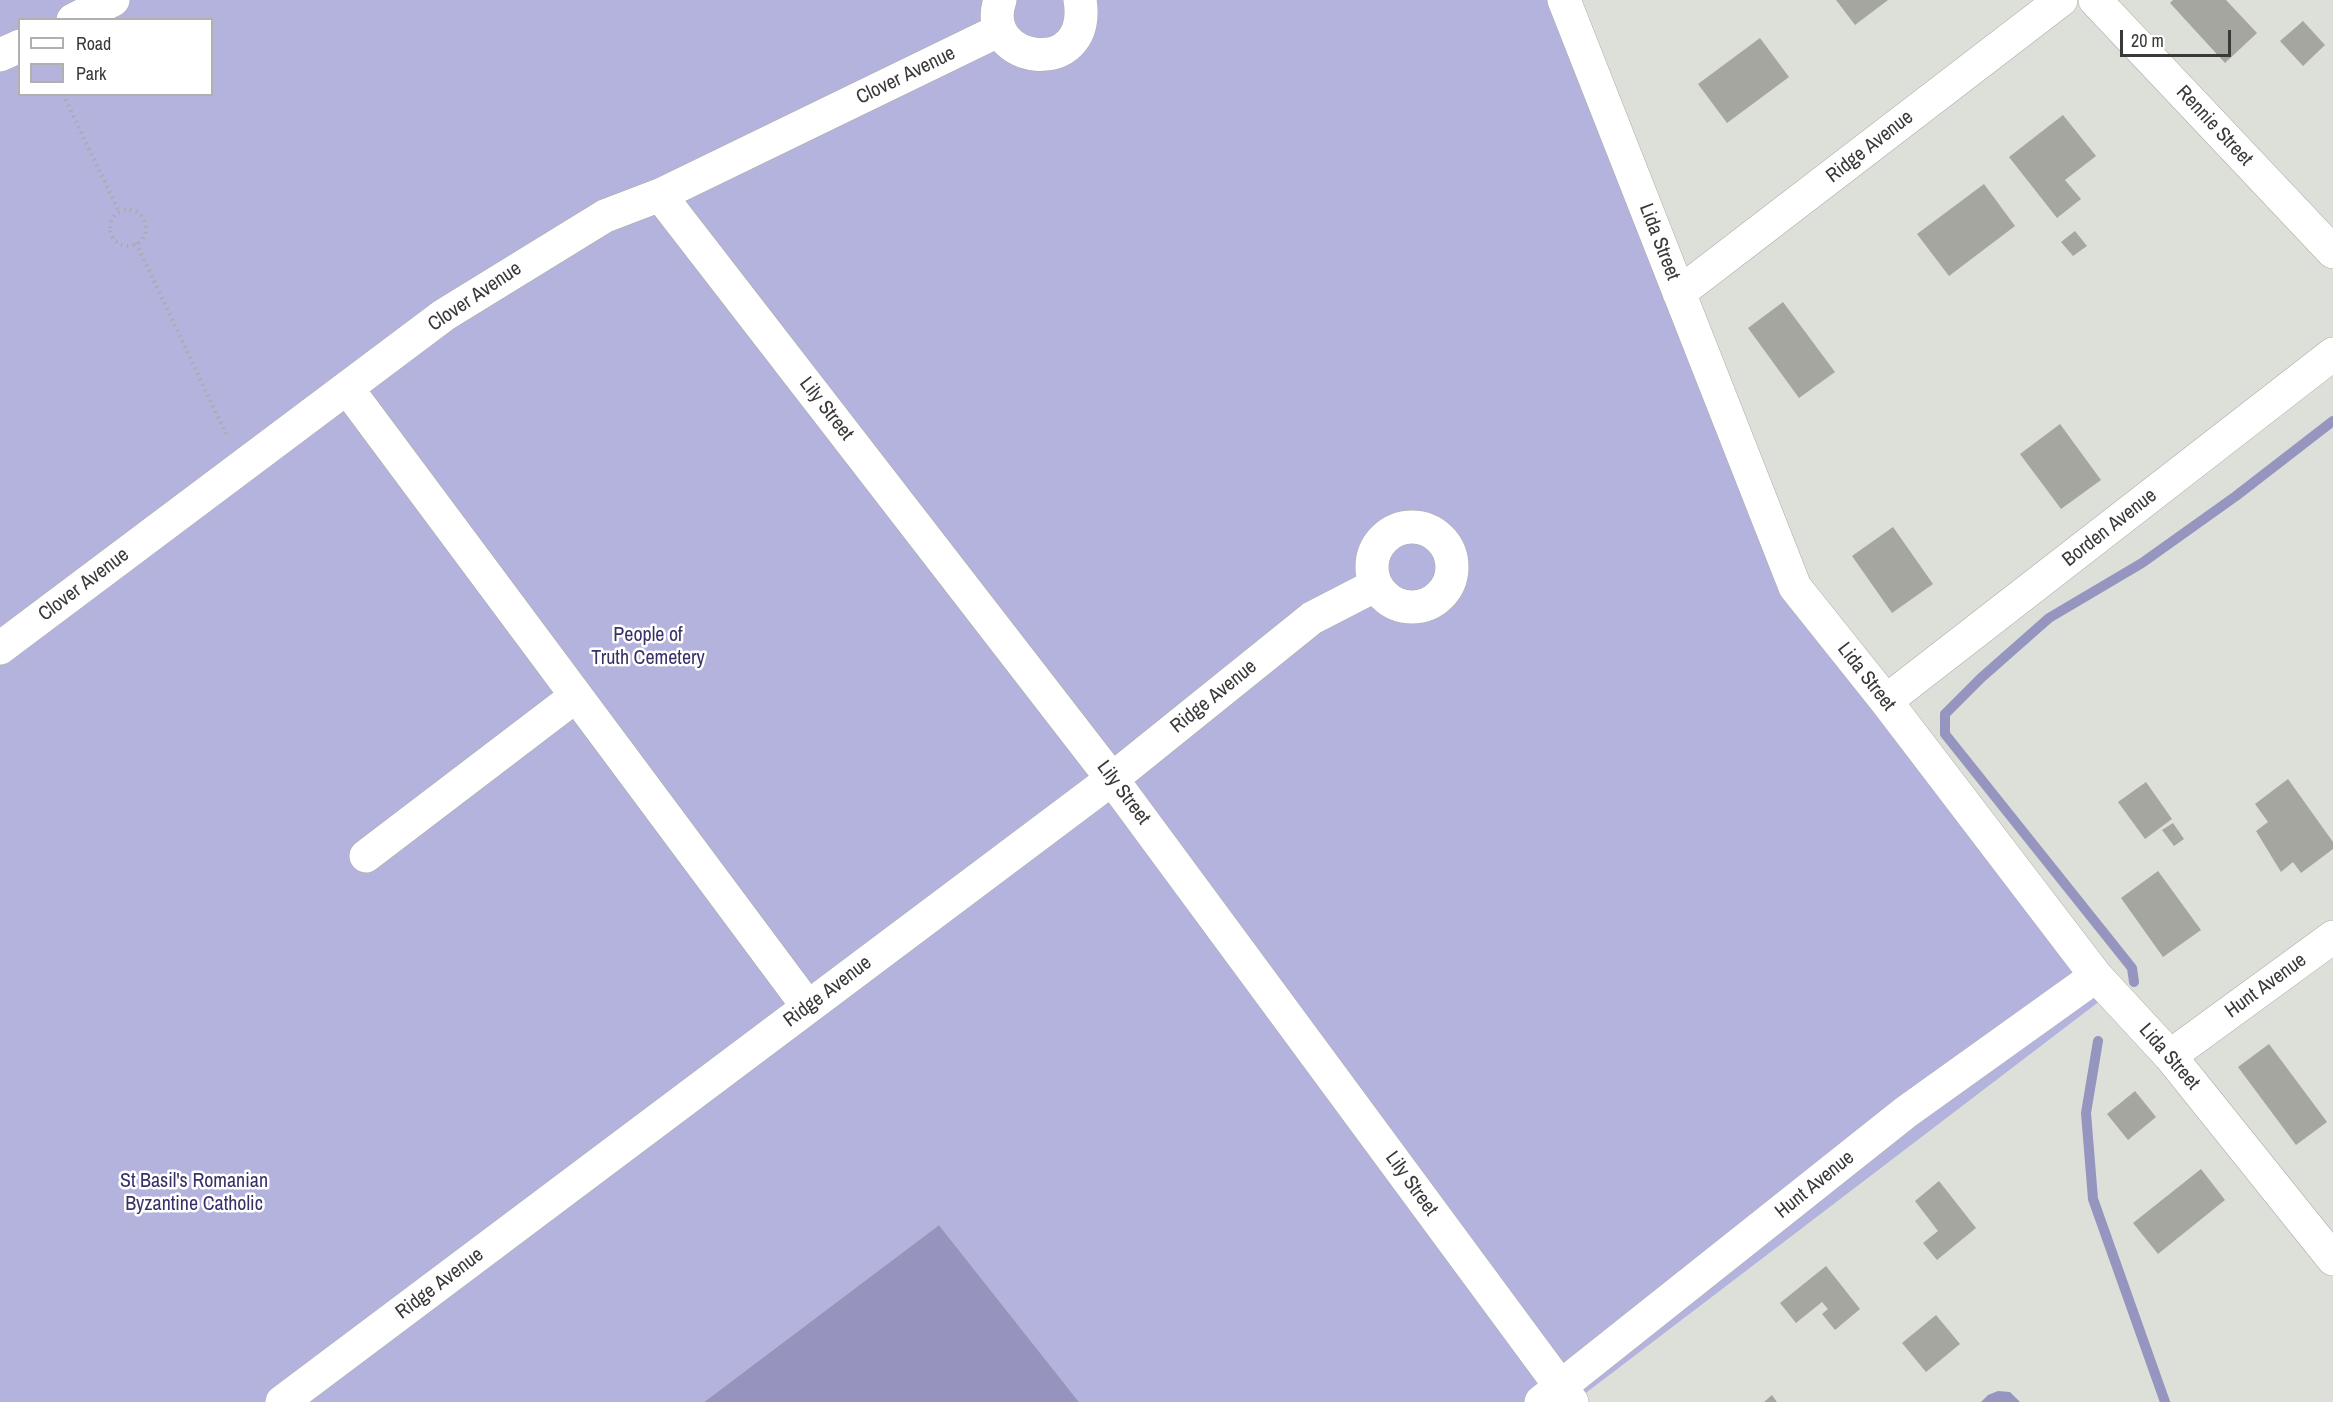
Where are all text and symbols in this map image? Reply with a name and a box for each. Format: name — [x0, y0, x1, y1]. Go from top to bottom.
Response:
legend — [18, 18, 213, 96]
scale bar — [2123, 18, 2234, 56]
text: 20 m — [2131, 28, 2164, 53]
text: Road — [76, 31, 111, 56]
street label: Clover Avenue — [853, 42, 959, 110]
text: Park — [76, 61, 106, 86]
street label: Rennie Street — [2171, 81, 2257, 171]
street label: Ridge Avenue — [1822, 106, 1918, 188]
street label: Lida Street — [1633, 200, 1685, 284]
street label: Clover Avenue — [424, 257, 526, 337]
street label: Lily Street — [794, 373, 858, 445]
street label: Borden Avenue — [2058, 484, 2162, 572]
street label: Clover Avenue — [34, 543, 134, 627]
park label: People of Truth Cemetery — [591, 624, 705, 671]
street label: Lida Street — [1832, 638, 1900, 716]
street label: Ridge Avenue — [1166, 655, 1262, 739]
street label: Lily Street — [1091, 756, 1155, 830]
street label: Hunt Avenue — [2221, 949, 2311, 1023]
street label: Ridge Avenue — [779, 951, 877, 1033]
street label: Lida Street — [2134, 1019, 2204, 1095]
street label: Hunt Avenue — [1771, 1146, 1859, 1224]
street label: Lily Street — [1380, 1147, 1442, 1221]
park label: St Basil's Romanian Byzantine Catholic — [120, 1170, 268, 1217]
street label: Ridge Avenue — [391, 1243, 489, 1325]

